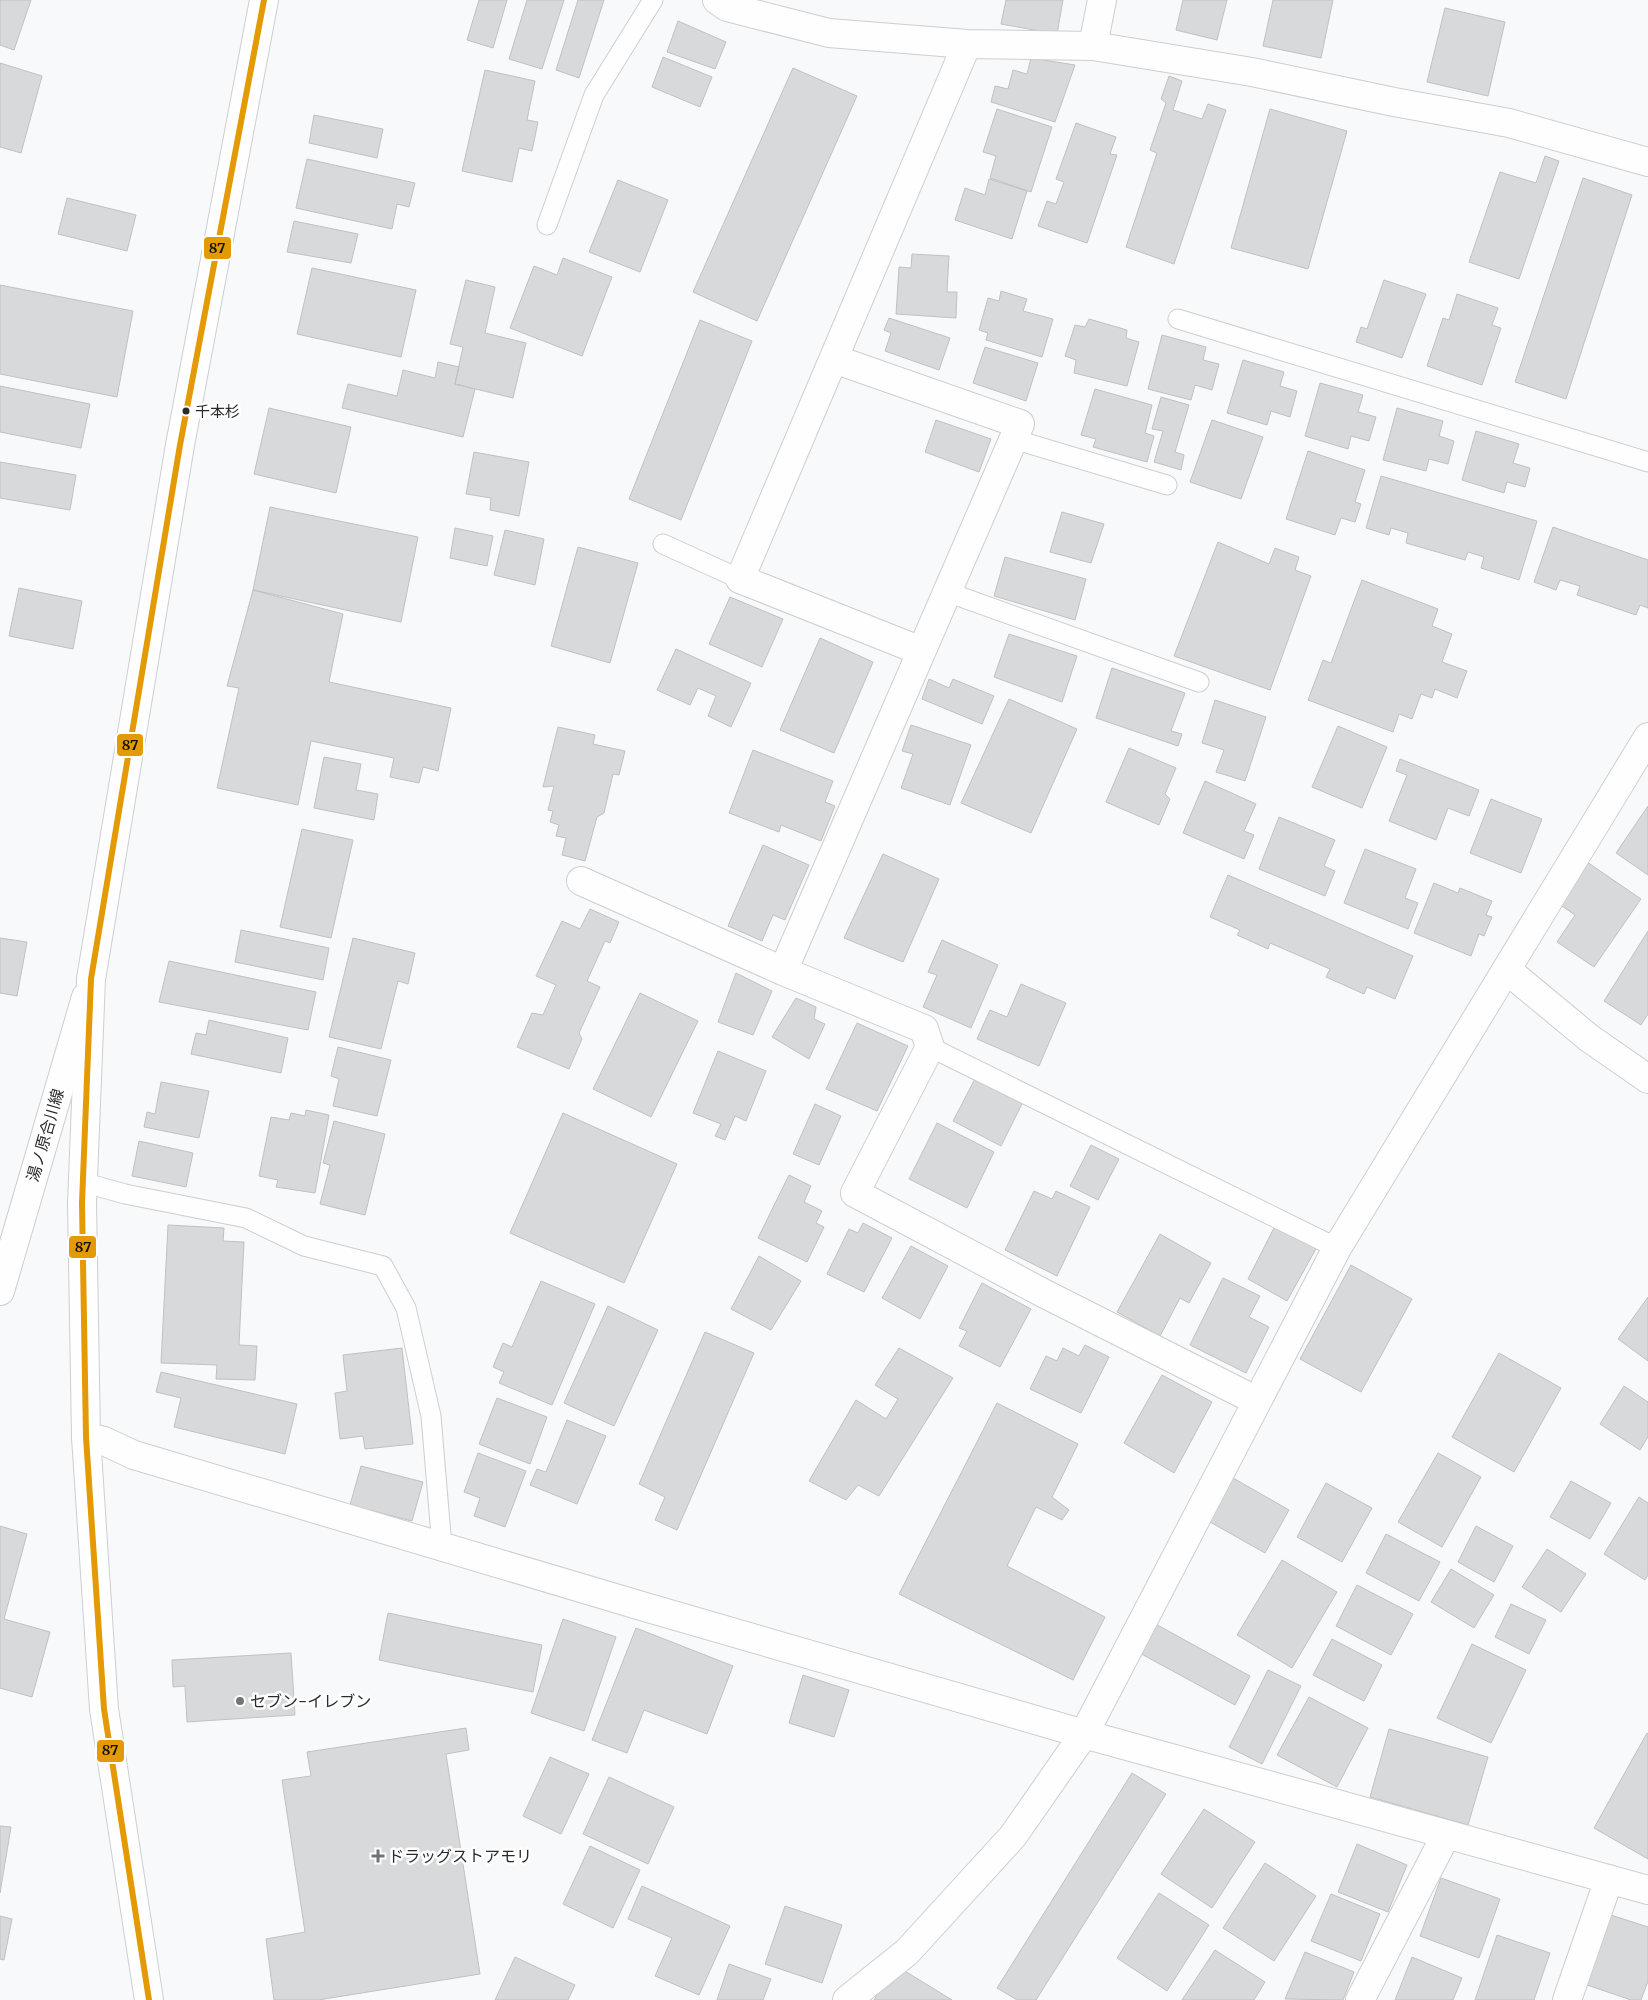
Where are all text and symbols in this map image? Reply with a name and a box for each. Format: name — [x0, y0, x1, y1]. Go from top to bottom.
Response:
line badge: 87 — [203, 236, 232, 260]
text: 87 — [209, 239, 225, 257]
place label: 千本杉 — [195, 402, 240, 421]
marker: 千本杉 — [181, 406, 191, 416]
line badge: 87 — [116, 733, 144, 757]
text: 87 — [122, 736, 138, 754]
street label: 湯ノ原合川線 — [22, 1086, 68, 1184]
line badge: 87 — [68, 1235, 97, 1259]
text: 87 — [75, 1238, 91, 1256]
place label: セブン-イレブン — [250, 1691, 371, 1711]
marker: セブン-イレブン — [234, 1695, 246, 1707]
line badge: 87 — [96, 1739, 125, 1763]
text: 87 — [102, 1741, 118, 1759]
place label: ドラッグストアモリ — [388, 1846, 532, 1866]
marker: ドラッグストアモリ — [372, 1850, 384, 1862]

